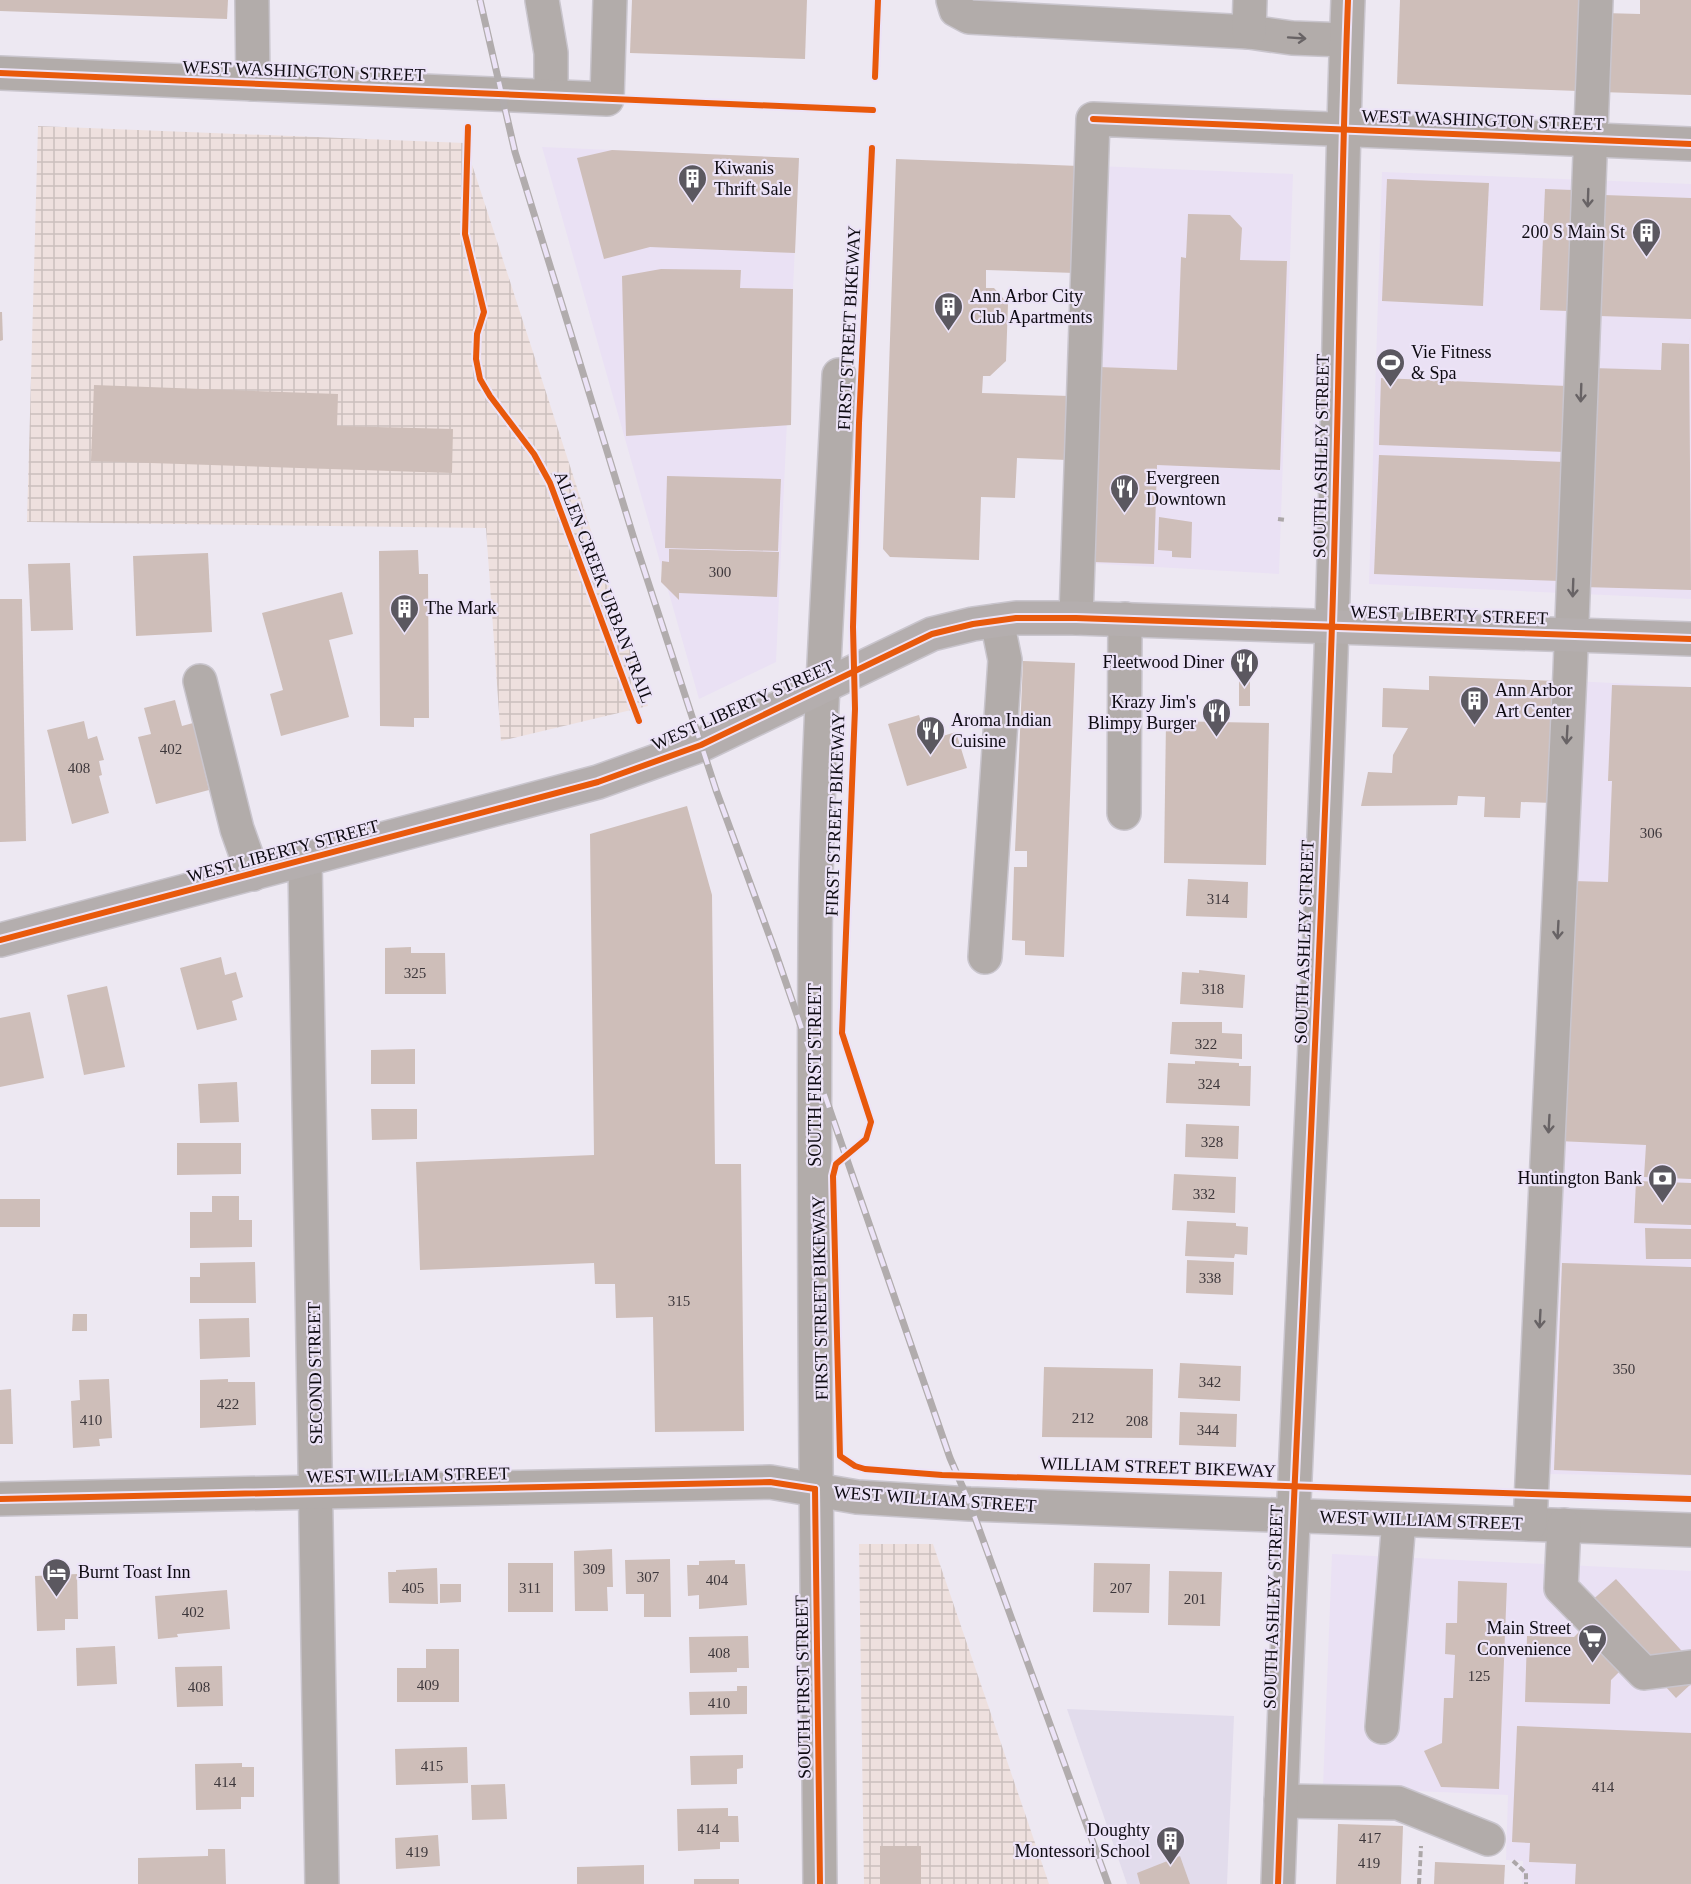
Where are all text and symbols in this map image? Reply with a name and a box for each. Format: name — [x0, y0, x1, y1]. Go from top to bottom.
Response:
one-way arrow — [1287, 33, 1307, 44]
street label: WEST WASHINGTON STREET — [182, 57, 426, 85]
street label: WEST WASHINGTON STREET — [1361, 106, 1605, 134]
place label: Kiwanis Thrift Sale — [714, 158, 791, 199]
building icon: Kiwanis Thrift Sale — [677, 162, 709, 204]
one-way arrow — [1582, 188, 1593, 208]
building icon: 200 S Main St — [1630, 216, 1662, 258]
place label: 200 S Main St — [1521, 222, 1625, 242]
street label: FIRST STREET BIKEWAY — [834, 225, 864, 431]
place label: Ann Arbor City Club Apartments — [970, 286, 1093, 327]
building icon: Ann Arbor City Club Apartments — [933, 290, 965, 332]
place label: Vie Fitness & Spa — [1411, 342, 1491, 383]
sports icon: Vie Fitness & Spa — [1374, 346, 1406, 388]
street label: SOUTH ASHLEY STREET — [1309, 354, 1333, 558]
one-way arrow — [1575, 383, 1586, 403]
street label: ALLEN CREEK URBAN TRAIL — [550, 468, 658, 706]
place label: Evergreen Downtown — [1146, 468, 1226, 509]
restaurant icon: Evergreen Downtown — [1109, 472, 1141, 514]
house number: 300 — [709, 564, 731, 580]
one-way arrow — [1568, 577, 1579, 597]
building icon: The Mark — [388, 592, 420, 634]
place label: The Mark — [425, 598, 496, 618]
street label: WEST LIBERTY STREET — [1350, 602, 1548, 628]
restaurant icon: Fleetwood Diner — [1229, 646, 1261, 688]
place label: Fleetwood Diner — [1103, 652, 1224, 672]
street label: WEST LIBERTY STREET — [649, 656, 837, 754]
place label: Ann Arbor Art Center — [1495, 680, 1573, 721]
building icon: Ann Arbor Art Center — [1458, 684, 1490, 726]
place label: Krazy Jim's Blimpy Burger — [1088, 692, 1196, 733]
restaurant icon: Krazy Jim's Blimpy Burger — [1201, 696, 1233, 738]
place label: Aroma Indian Cuisine — [951, 710, 1051, 751]
street label: FIRST STREET BIKEWAY — [821, 711, 849, 917]
restaurant icon: Aroma Indian Cuisine — [914, 714, 946, 756]
one-way arrow — [1562, 724, 1573, 744]
house number: 402 — [160, 741, 182, 757]
house number: 408 — [68, 760, 90, 776]
street label: WEST LIBERTY STREET — [185, 816, 381, 886]
house number: 306 — [1640, 825, 1663, 841]
street label: SOUTH ASHLEY STREET — [1290, 840, 1318, 1044]
house number: 314 — [1207, 891, 1230, 907]
one-way arrow — [1552, 919, 1564, 939]
house number: 325 — [404, 965, 426, 981]
house number: 318 — [1202, 981, 1224, 997]
street label: SOUTH FIRST STREET — [805, 983, 825, 1167]
house number: 322 — [1195, 1036, 1217, 1052]
house number: 324 — [1198, 1076, 1221, 1092]
one-way arrow — [1543, 1114, 1555, 1134]
house number: 328 — [1201, 1134, 1223, 1150]
bank icon: Huntington Bank — [1647, 1162, 1679, 1204]
place label: Huntington Bank — [1518, 1168, 1642, 1188]
house number: 332 — [1193, 1186, 1215, 1202]
street label: FIRST STREET BIKEWAY — [808, 1195, 832, 1401]
house number: 338 — [1199, 1270, 1221, 1286]
house number: 315 — [668, 1293, 690, 1309]
street label: SECOND STREET — [304, 1302, 326, 1444]
one-way arrow — [1534, 1309, 1546, 1329]
house number: 350 — [1613, 1361, 1635, 1377]
house number: 342 — [1199, 1374, 1221, 1390]
house number: 422 — [217, 1396, 239, 1412]
house number: 212 — [1072, 1410, 1094, 1426]
house number: 410 — [80, 1412, 102, 1428]
house number: 208 — [1126, 1413, 1148, 1429]
house number: 344 — [1197, 1422, 1220, 1438]
street label: WILLIAM STREET BIKEWAY — [1040, 1453, 1276, 1481]
street label: WEST WILLIAM STREET — [306, 1463, 510, 1487]
street label: WEST WILLIAM STREET — [833, 1482, 1037, 1516]
street label: SOUTH ASHLEY STREET — [1259, 1505, 1287, 1709]
street label: WEST WILLIAM STREET — [1319, 1506, 1523, 1534]
hotel icon: Burnt Toast Inn — [41, 1556, 73, 1598]
house number: 309 — [583, 1561, 605, 1577]
place label: Burnt Toast Inn — [78, 1562, 190, 1582]
house number: 307 — [637, 1569, 660, 1585]
house number: 404 — [706, 1572, 729, 1588]
house number: 405 — [402, 1580, 424, 1596]
house number: 311 — [519, 1580, 541, 1596]
house number: 207 — [1110, 1580, 1133, 1596]
house number: 201 — [1184, 1591, 1206, 1607]
street label: SOUTH FIRST STREET — [791, 1595, 815, 1779]
house number: 402 — [182, 1604, 204, 1620]
place label: Main Street Convenience — [1477, 1618, 1571, 1659]
supermarket icon: Main Street Convenience — [1576, 1622, 1608, 1664]
house number: 408 — [708, 1645, 730, 1661]
house number: 125 — [1468, 1668, 1490, 1684]
house number: 409 — [417, 1677, 439, 1693]
house number: 408 — [188, 1679, 210, 1695]
house number: 410 — [708, 1695, 730, 1711]
house number: 415 — [421, 1758, 443, 1774]
house number: 414 — [214, 1774, 237, 1790]
house number: 414 — [1592, 1779, 1615, 1795]
place label: Doughty Montessori School — [1014, 1820, 1150, 1861]
house number: 414 — [697, 1821, 720, 1837]
building icon: Doughty Montessori School — [1155, 1824, 1187, 1866]
house number: 417 — [1359, 1830, 1382, 1846]
house number: 419 — [406, 1844, 428, 1860]
house number: 419 — [1358, 1855, 1380, 1871]

